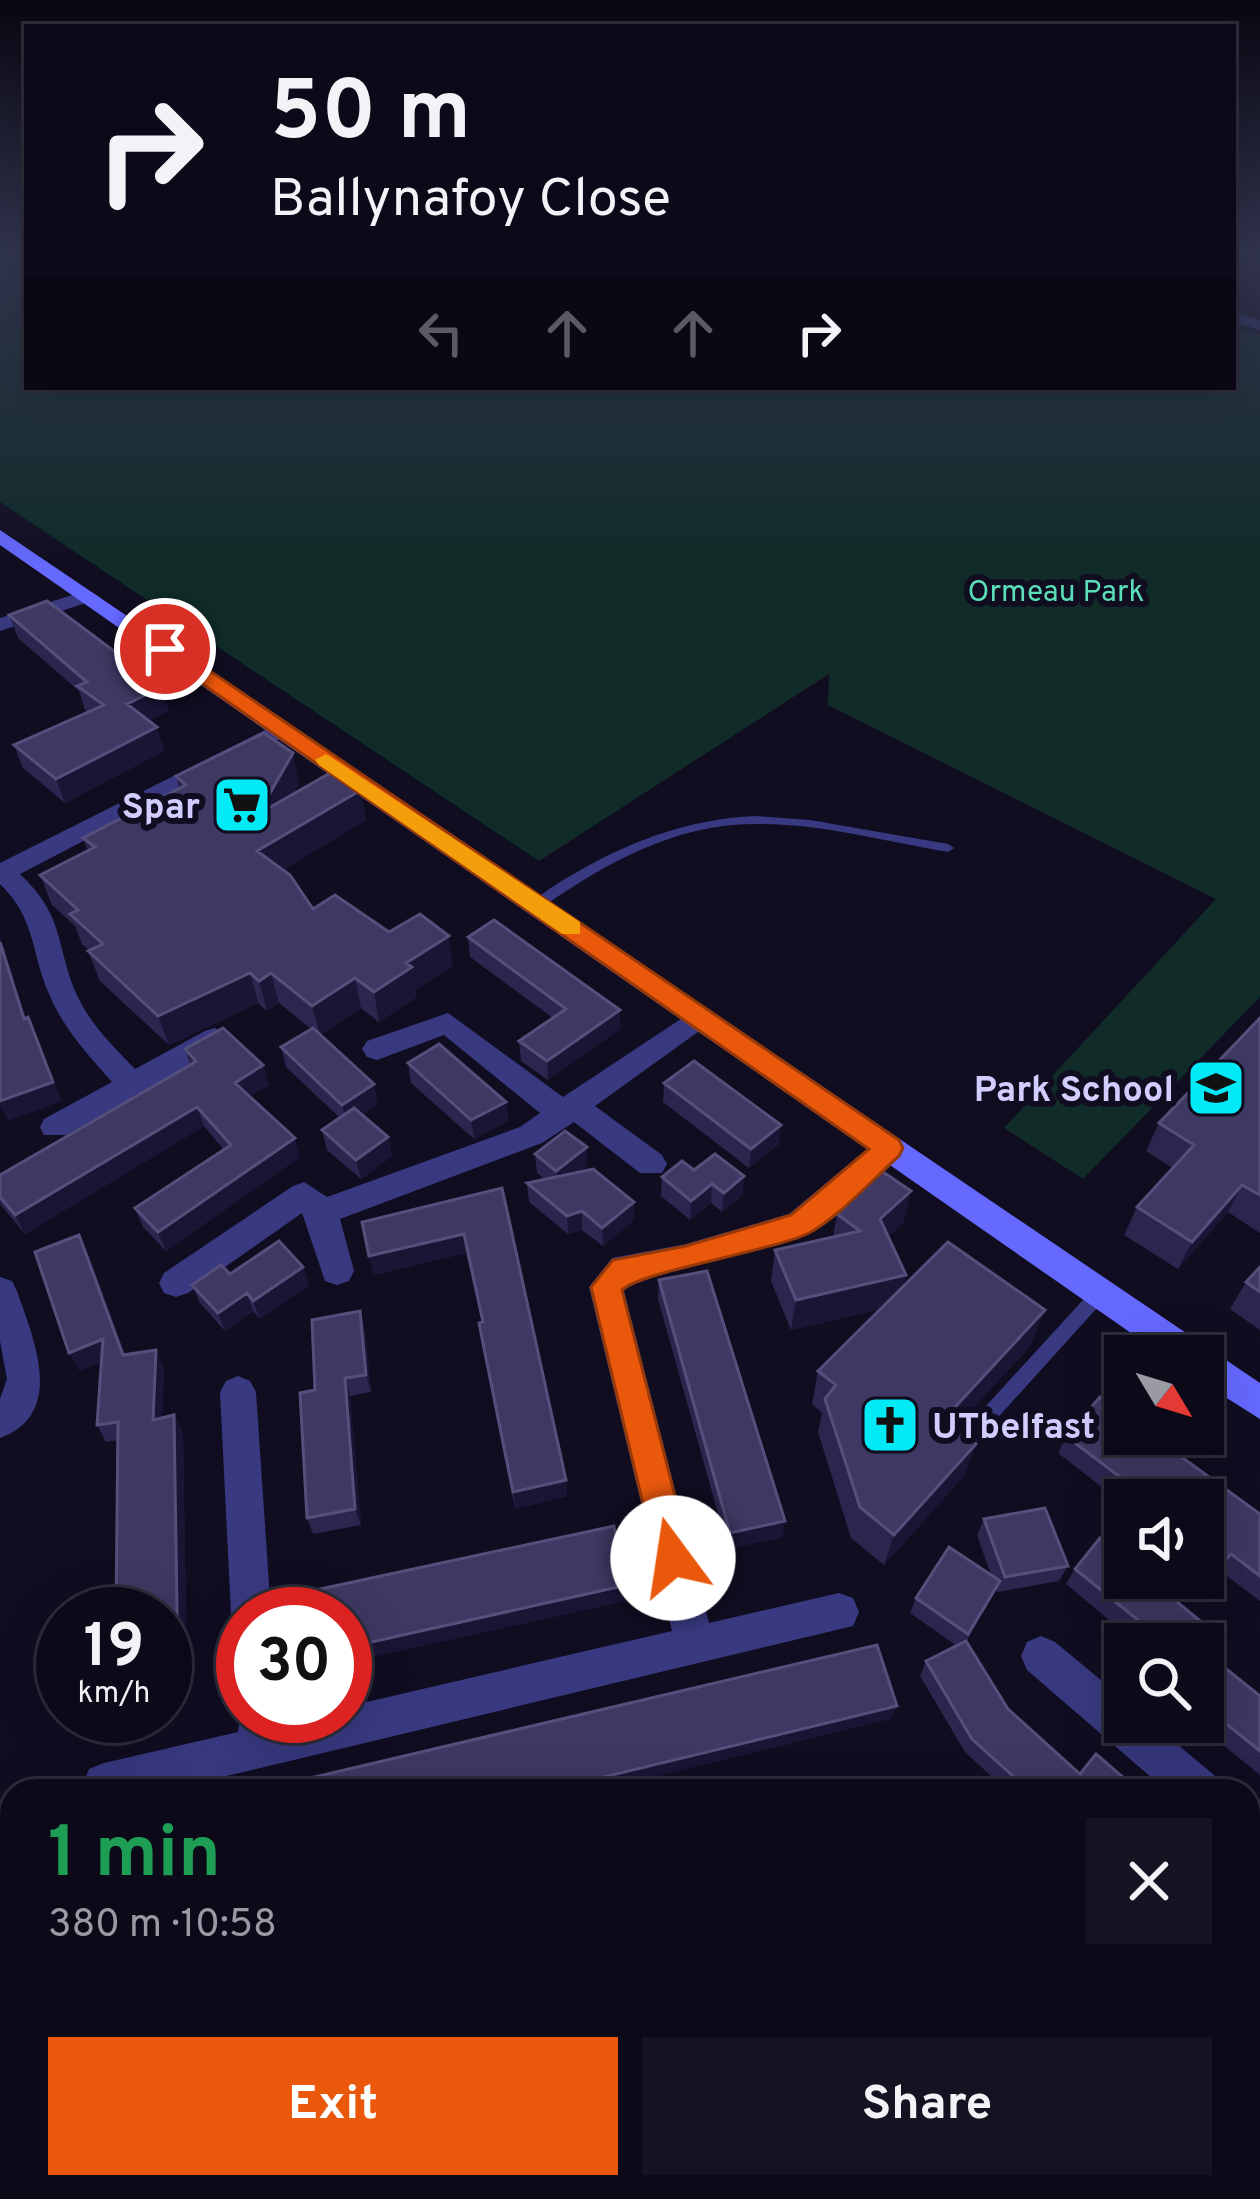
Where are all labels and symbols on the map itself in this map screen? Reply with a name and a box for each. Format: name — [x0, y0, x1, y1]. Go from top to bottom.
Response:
park label: Ormeau Park — [967, 575, 1145, 612]
pin — [114, 598, 216, 700]
supermarket icon: Spar — [211, 774, 273, 836]
place label: Spar — [122, 786, 200, 832]
school or university icon: Park School — [1185, 1057, 1247, 1119]
place label: Park School — [974, 1069, 1174, 1115]
north arrow — [1104, 1335, 1224, 1455]
church icon: UTbelfast — [859, 1394, 921, 1456]
place label: UTbelfast — [932, 1406, 1095, 1452]
position arrow — [610, 1495, 736, 1621]
speed limit sign: 30 — [216, 1587, 372, 1743]

